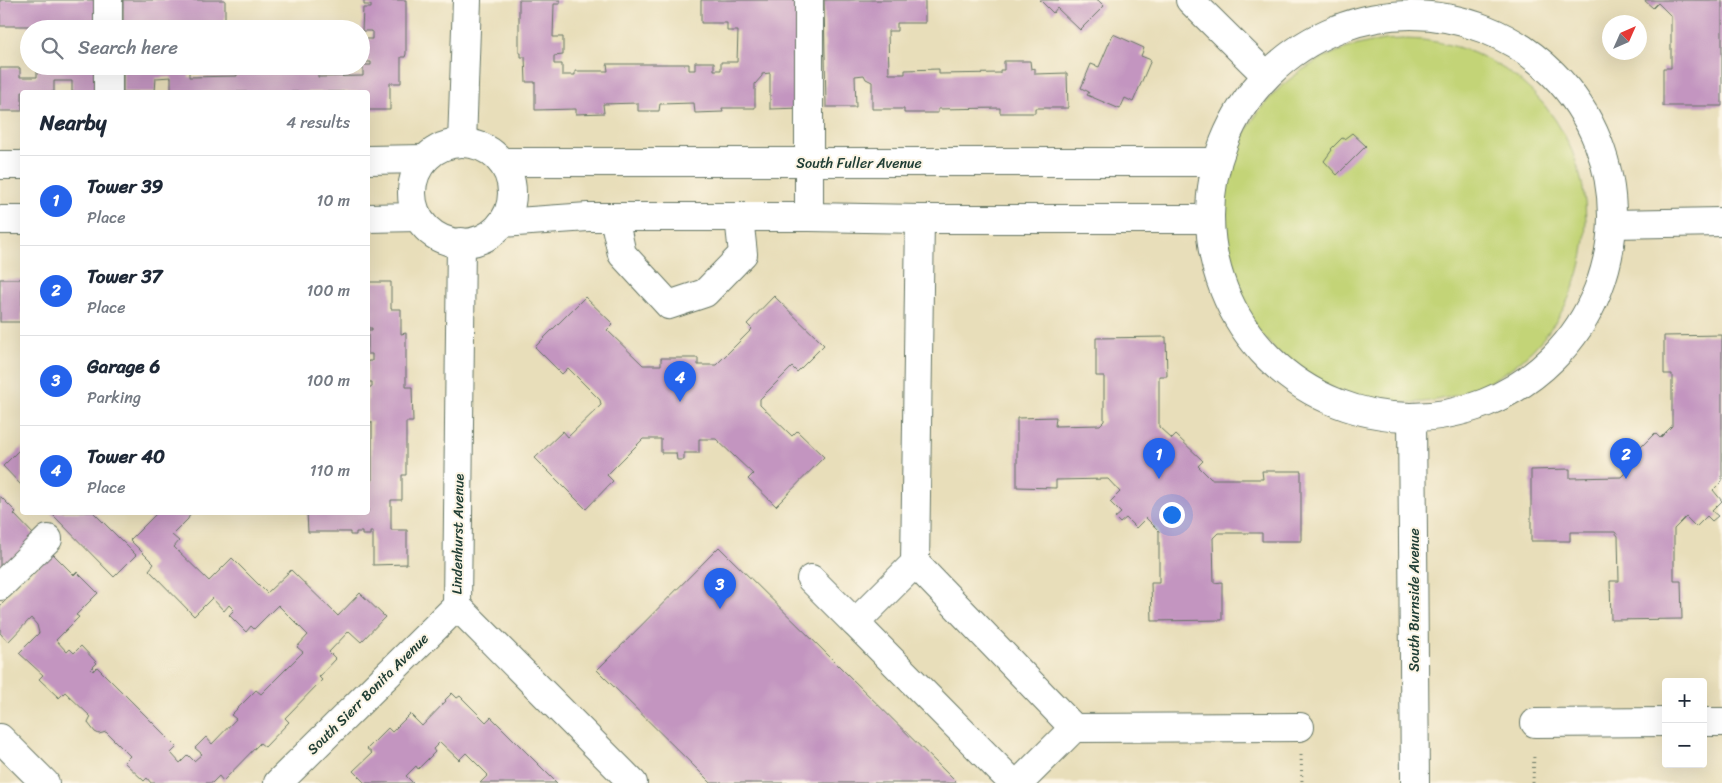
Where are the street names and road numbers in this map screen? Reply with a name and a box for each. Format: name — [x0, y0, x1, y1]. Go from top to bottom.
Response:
street label: South Fuller Avenue — [796, 151, 922, 176]
street label: Lindenhurst Avenue — [444, 473, 472, 595]
street label: South Burnside Avenue — [1402, 528, 1427, 672]
street label: South Sierr Bonita Avenue — [301, 627, 435, 761]

